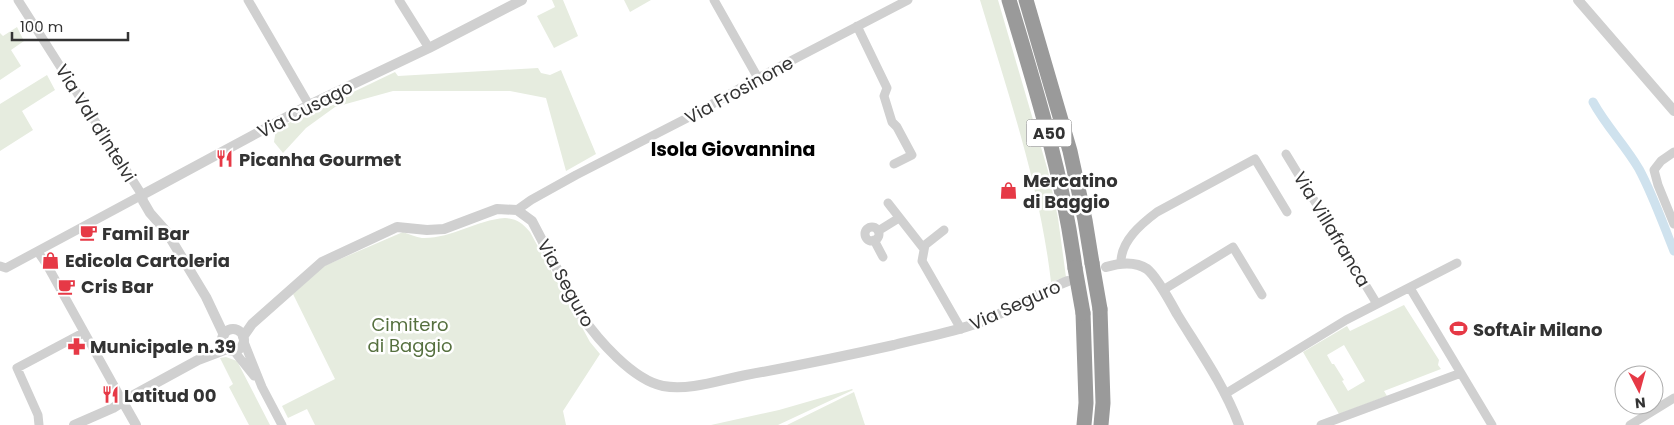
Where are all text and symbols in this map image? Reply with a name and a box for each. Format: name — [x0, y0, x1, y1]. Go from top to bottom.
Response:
scale bar — [12, 10, 129, 42]
text: 100 m — [20, 16, 63, 37]
street label: Via Frosinone — [680, 50, 798, 130]
street label: Via Val d'Intelvi — [50, 59, 142, 187]
street label: Via Cusago — [253, 74, 357, 144]
road number: A50 — [1026, 120, 1072, 146]
district label: Isola Giovannina — [651, 136, 815, 163]
place label: Picanha Gourmet — [239, 147, 401, 172]
restaurant icon: Picanha Gourmet — [215, 149, 235, 169]
street label: Via Villafranca — [1288, 167, 1376, 291]
place label: Mercatino di Baggio — [1023, 168, 1118, 214]
shop icon: Mercatino di Baggio — [999, 180, 1019, 200]
place label: Famil Bar — [102, 221, 190, 246]
cafe icon: Famil Bar — [78, 223, 98, 243]
street label: Via Seguro — [532, 234, 600, 332]
place label: Edicola Cartoleria — [65, 248, 230, 273]
shop icon: Edicola Cartoleria — [41, 250, 61, 270]
place label: Cris Bar — [81, 274, 154, 299]
street label: Via Seguro — [966, 274, 1064, 336]
cafe icon: Cris Bar — [57, 276, 77, 296]
park label: Cimitero di Baggio — [368, 312, 452, 358]
place label: SoftAir Milano — [1473, 317, 1602, 342]
sports icon: SoftAir Milano — [1449, 319, 1469, 339]
place label: Municipale n.39 — [90, 334, 236, 359]
pharmacy icon: Municipale n.39 — [66, 336, 86, 356]
north arrow — [1614, 365, 1664, 415]
place label: Latitud 00 — [124, 383, 216, 408]
restaurant icon: Latitud 00 — [100, 385, 120, 405]
text: N — [1634, 392, 1647, 413]

